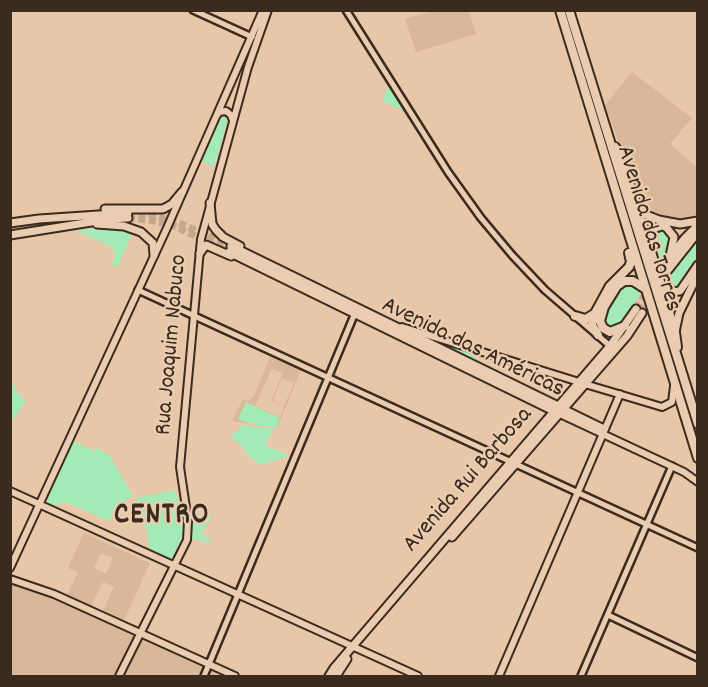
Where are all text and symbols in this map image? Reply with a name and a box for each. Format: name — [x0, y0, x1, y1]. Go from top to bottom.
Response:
street label: Avenida das Torres — [608, 143, 686, 315]
street label: Rua Joaquim Nabuco — [151, 254, 195, 436]
street label: Avenida das Américas — [376, 292, 568, 406]
street label: Avenida Rui Barbosa — [398, 402, 540, 560]
district label: CENTRO — [114, 500, 210, 536]

